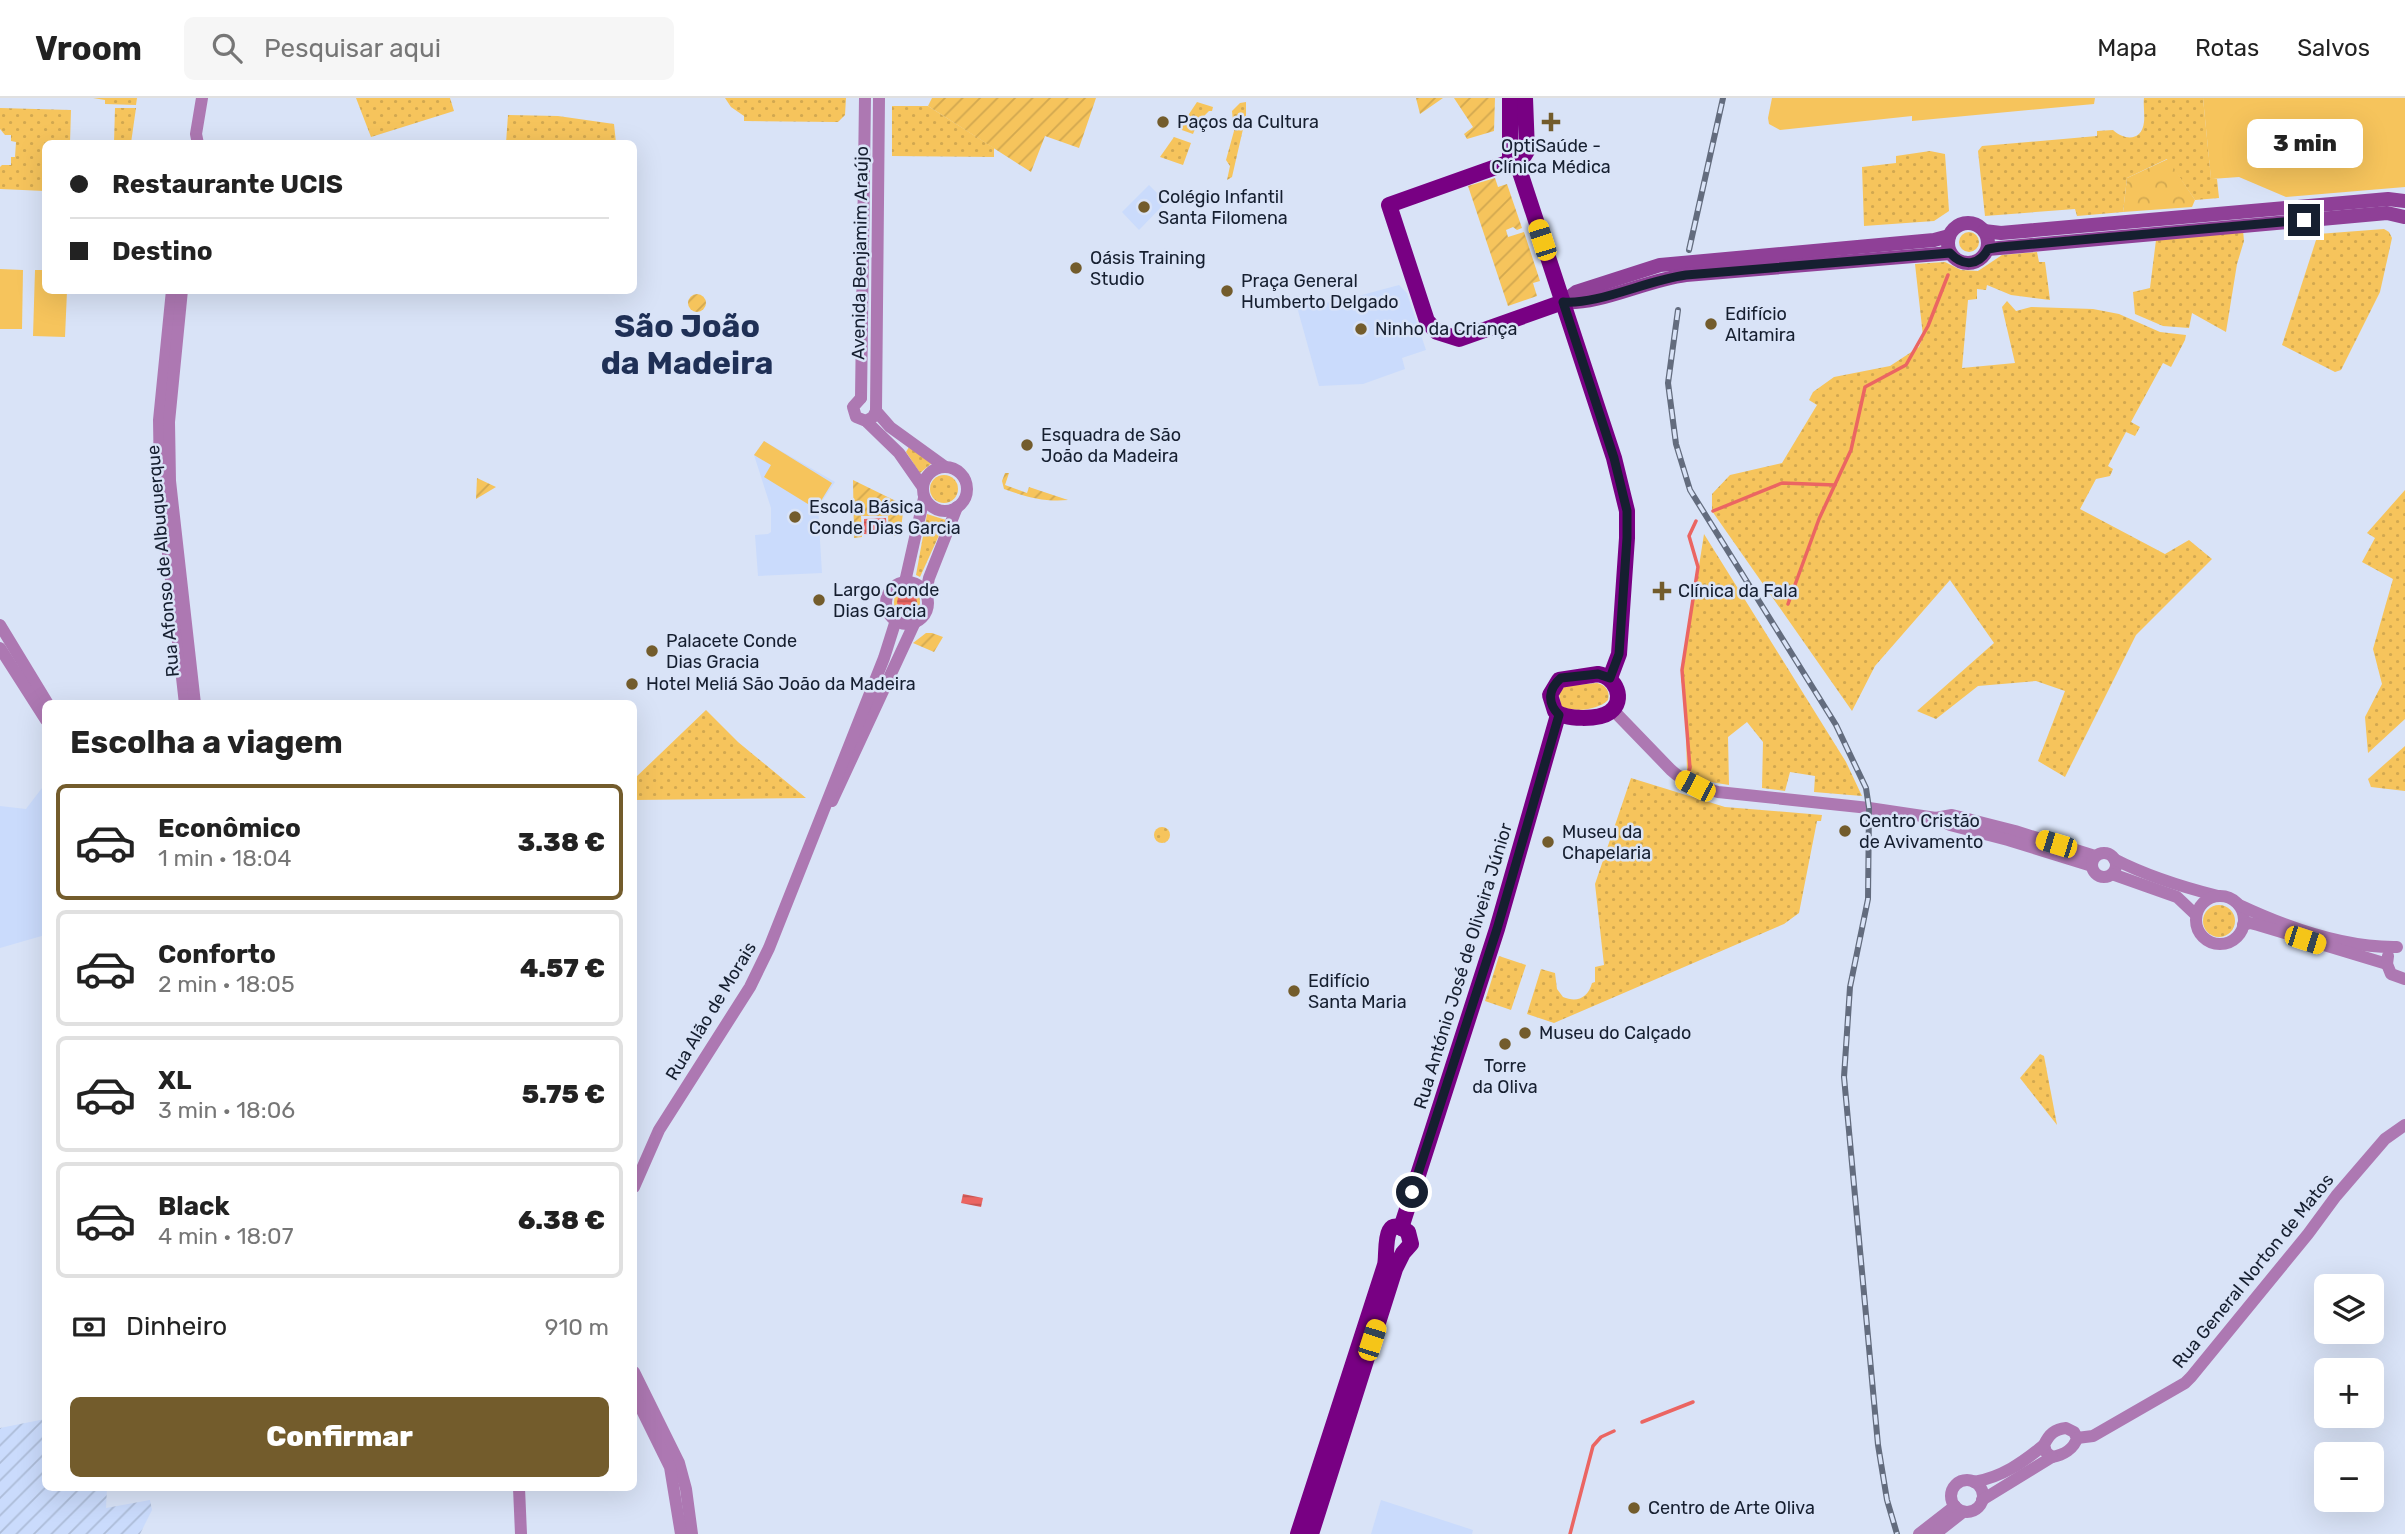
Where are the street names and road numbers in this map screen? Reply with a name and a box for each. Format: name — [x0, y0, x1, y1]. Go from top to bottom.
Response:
street label: Avenida Benjamim Araújo — [847, 146, 873, 360]
street label: Rua Afonso de Albuquerque — [142, 444, 184, 678]
street label: Rua António José de Oliveira Júnior — [1409, 820, 1517, 1112]
street label: Rua Alão de Morais — [661, 938, 761, 1084]
street label: Rua General Norton de Matos — [2168, 1169, 2338, 1373]

